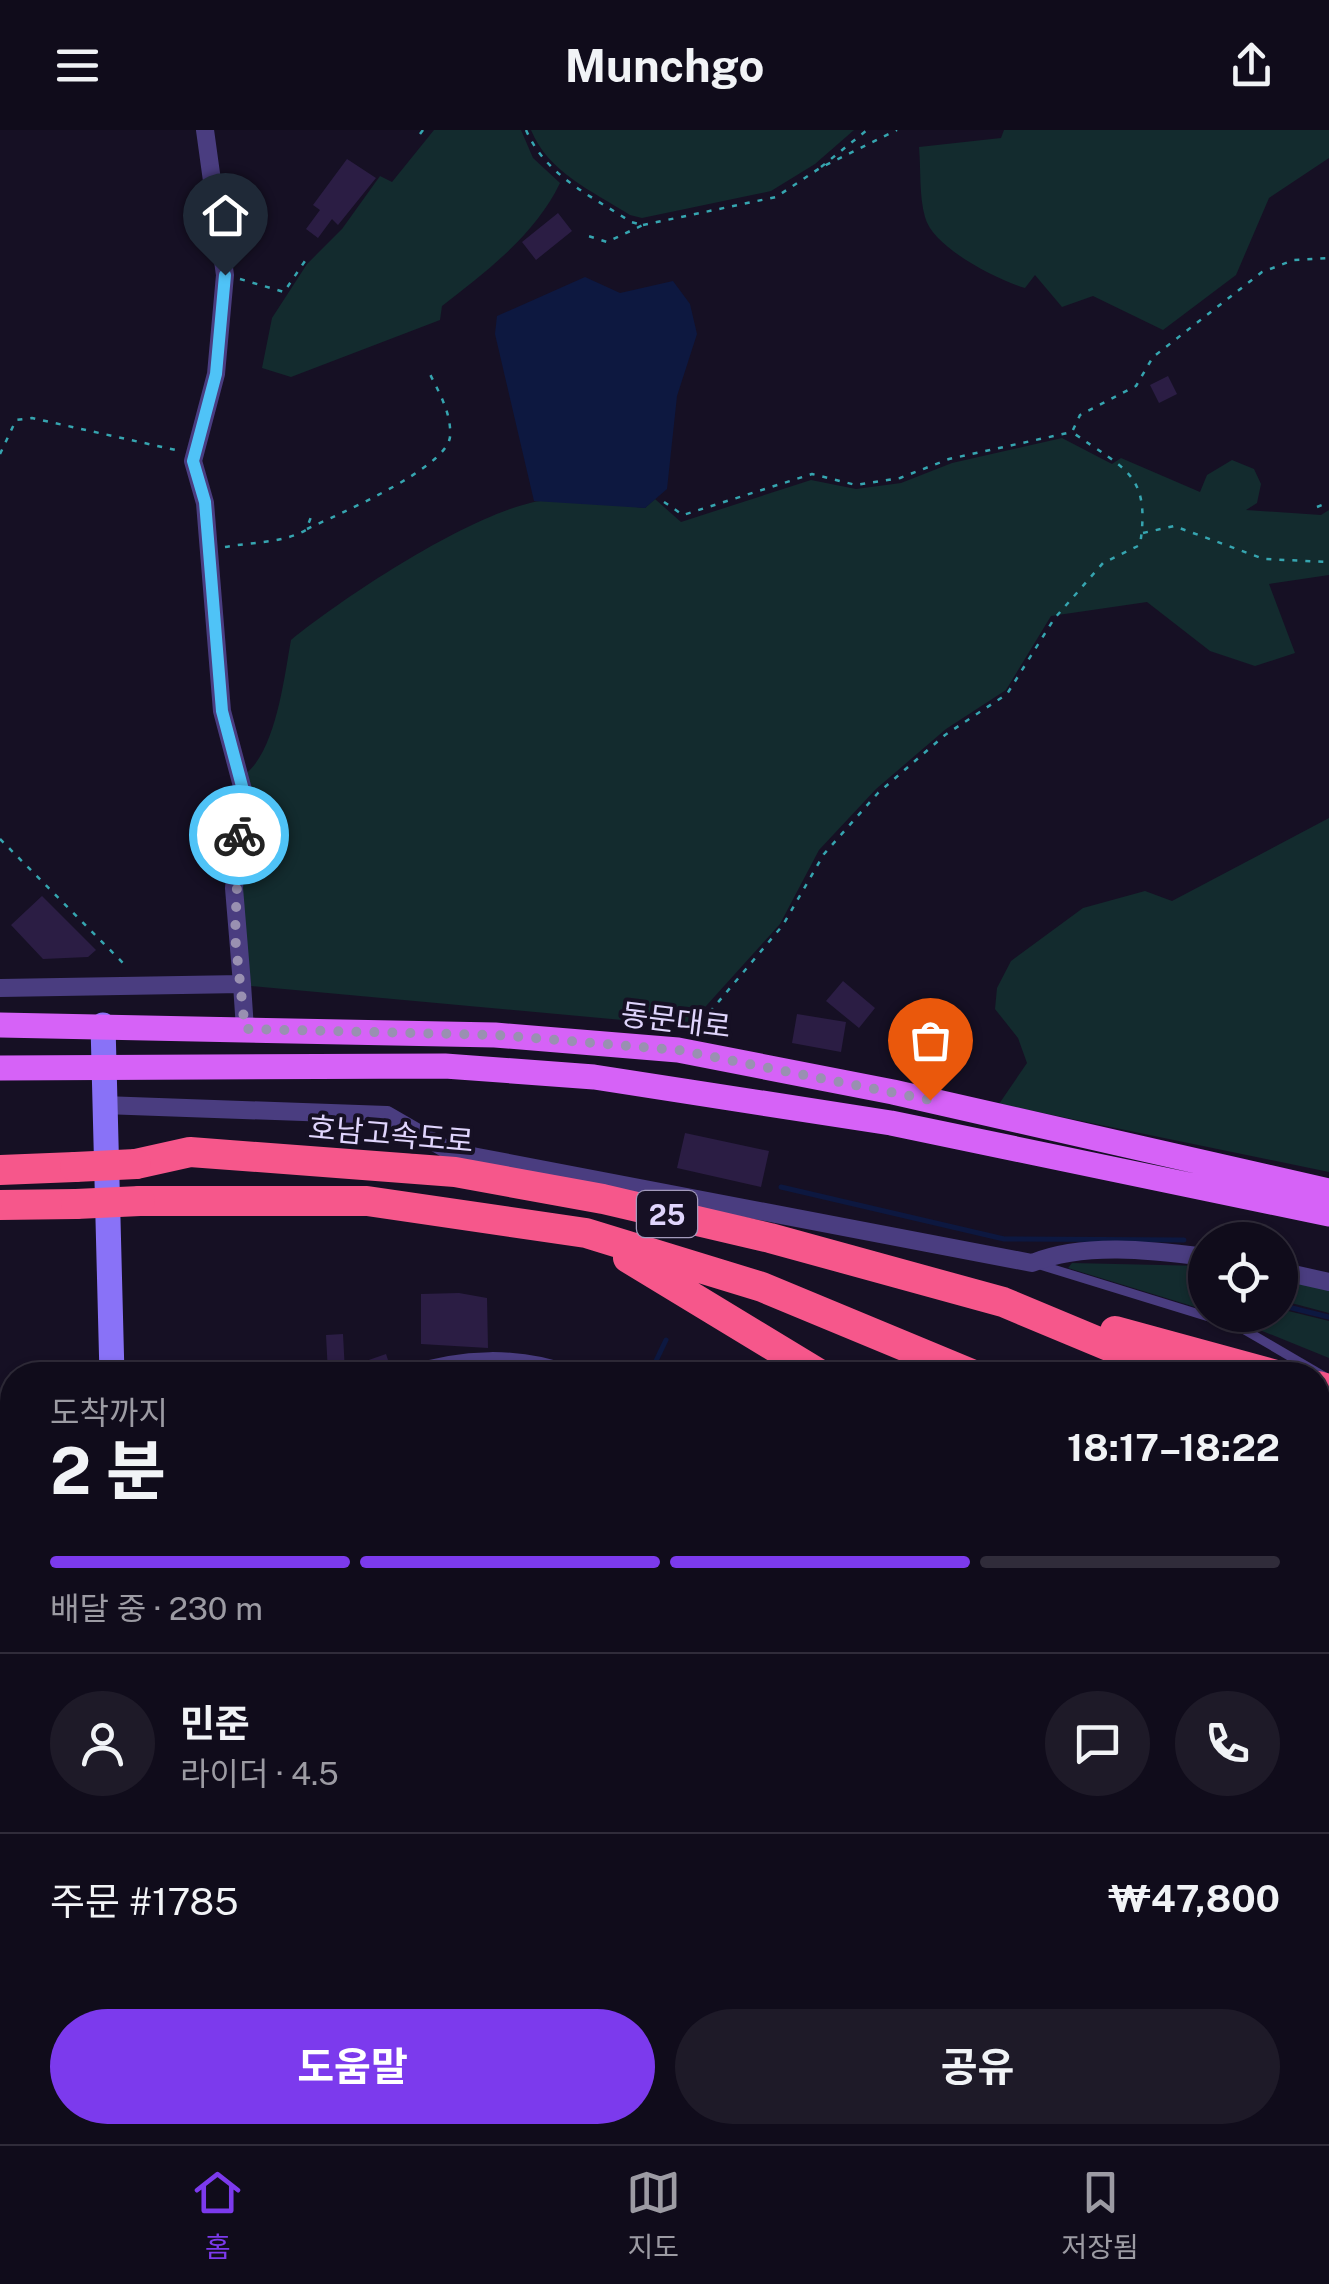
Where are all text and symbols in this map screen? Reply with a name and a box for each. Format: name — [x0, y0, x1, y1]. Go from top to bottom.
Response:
icon: menu — [50, 38, 105, 93]
icon: share — [1224, 38, 1279, 93]
text: Munchgo — [565, 39, 764, 92]
pin — [183, 173, 268, 276]
icon: home — [198, 188, 253, 243]
courier — [189, 785, 289, 885]
icon: bike — [212, 808, 267, 863]
street label: 동문대로 — [619, 995, 733, 1045]
pin — [888, 998, 973, 1101]
icon: bag — [903, 1013, 958, 1068]
street label: 호남고속도로 — [307, 1109, 475, 1159]
road number: 25 — [637, 1191, 697, 1237]
map controls — [1188, 1222, 1298, 1332]
button: locate — [1188, 1222, 1298, 1332]
text: 도착까지 — [50, 1394, 168, 1431]
text: 18:17–18:22 — [1067, 1425, 1280, 1470]
text: 2 분 — [50, 1432, 166, 1509]
text: 배달 중 · 230 m — [50, 1590, 263, 1627]
button: person — [50, 1691, 155, 1796]
button: chat — [1045, 1691, 1150, 1796]
button: phone — [1175, 1691, 1280, 1796]
text: 민준 — [180, 1701, 250, 1746]
text: 라이더 · 4.5 — [180, 1755, 339, 1792]
text: ₩47,800 — [1108, 1876, 1280, 1921]
text: 주문 #1785 — [50, 1879, 239, 1924]
button: 도움말 — [50, 2009, 655, 2124]
button: 공유 — [675, 2009, 1280, 2124]
tab: 홈 — [190, 2165, 245, 2265]
tab: 지도 — [626, 2165, 681, 2265]
tab: 저장됨 — [1061, 2165, 1139, 2265]

